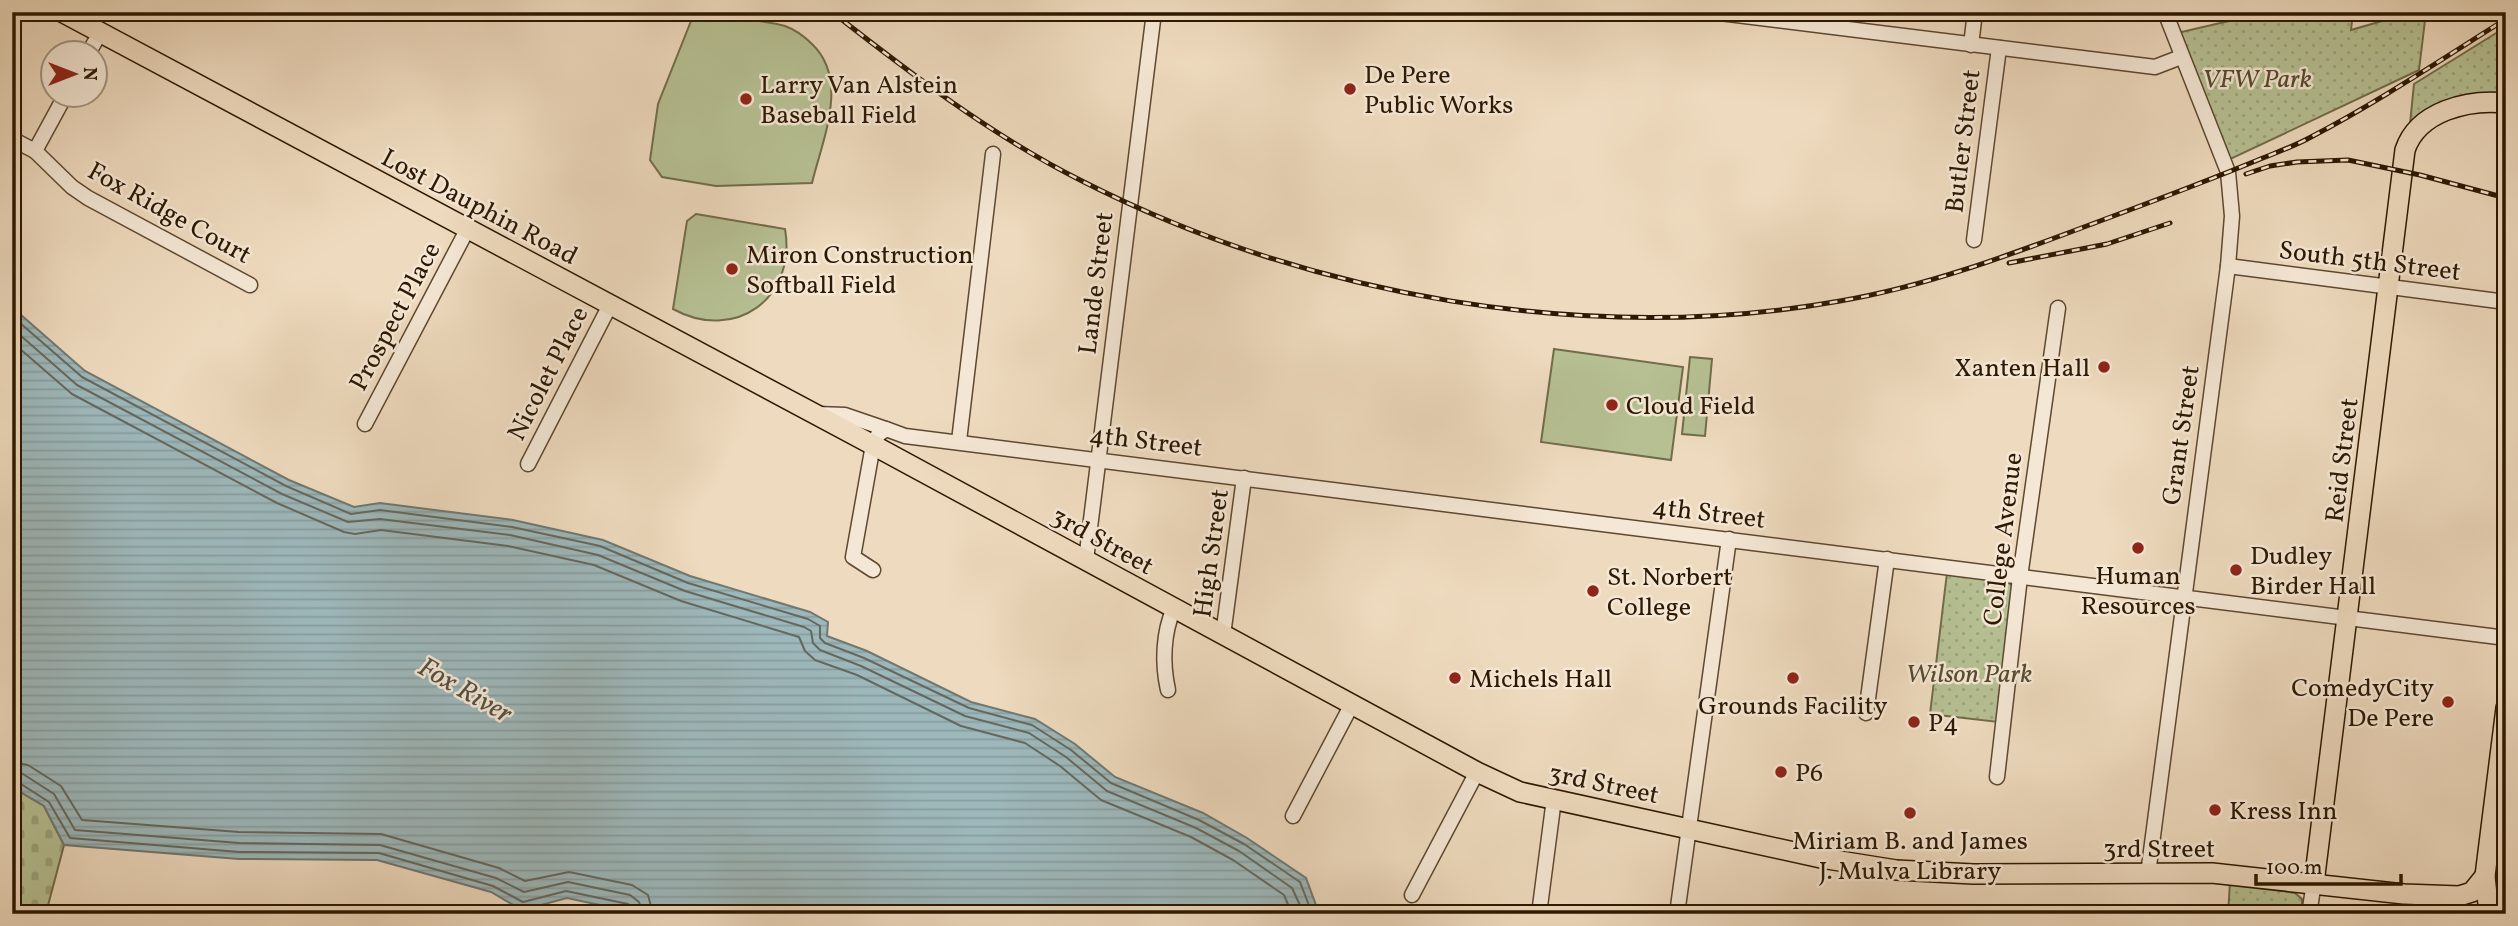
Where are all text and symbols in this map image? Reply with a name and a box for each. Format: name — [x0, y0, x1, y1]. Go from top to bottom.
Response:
north arrow — [38, 38, 108, 108]
place label: De Pere Public Works — [1364, 58, 1513, 124]
park label: VFW Park — [2202, 62, 2312, 98]
text: N — [76, 67, 102, 81]
street label: Butler Street — [1937, 67, 1991, 215]
place label: Larry Van Alstein Baseball Field — [760, 68, 958, 134]
marker: De Pere Public Works — [1342, 81, 1358, 97]
marker: Larry Van Alstein Baseball Field — [738, 91, 754, 107]
street label: Lost Dauphin Road — [374, 141, 584, 275]
street label: Fox Ridge Court — [81, 154, 257, 274]
street label: Lande Street — [1070, 210, 1124, 357]
street label: South 5th Street — [2277, 233, 2463, 291]
street label: Prospect Place — [341, 236, 450, 398]
place label: Miron Construction Softball Field — [746, 238, 974, 304]
marker: Miron Construction Softball Field — [724, 261, 740, 277]
street label: Nicolet Place — [499, 300, 598, 447]
place label: Xanten Hall — [1954, 351, 2090, 387]
marker: Xanten Hall — [2096, 359, 2112, 375]
street label: Grant Street — [2154, 363, 2210, 508]
place label: Cloud Field — [1626, 389, 1756, 425]
street label: Reid Street — [2317, 396, 2368, 525]
marker: Cloud Field — [1604, 397, 1620, 413]
street label: 4th Street — [1087, 417, 1204, 467]
street label: College Avenue — [1975, 451, 2032, 628]
street label: High Street — [1185, 487, 1239, 620]
street label: 4th Street — [1650, 489, 1767, 539]
street label: 3rd Street — [1044, 499, 1160, 585]
place label: Dudley Birder Hall — [2250, 539, 2376, 605]
marker: Human Resources — [2130, 540, 2146, 556]
place label: Human Resources — [2080, 559, 2196, 625]
place label: St. Norbert College — [1607, 560, 1732, 626]
marker: Dudley Birder Hall — [2228, 562, 2244, 578]
marker: St. Norbert College — [1585, 583, 1601, 599]
water label: Fox River — [410, 649, 520, 734]
park label: Wilson Park — [1906, 657, 2032, 693]
place label: Michels Hall — [1469, 662, 1612, 698]
marker: Michels Hall — [1447, 670, 1463, 686]
marker: Grounds Facility — [1785, 670, 1801, 686]
place label: ComedyCity De Pere — [2291, 671, 2434, 737]
place label: Grounds Facility — [1698, 689, 1888, 725]
marker: ComedyCity De Pere — [2440, 694, 2456, 710]
place label: P4 — [1928, 706, 1959, 742]
marker: P4 — [1906, 714, 1922, 730]
street label: 3rd Street — [1545, 756, 1662, 814]
place label: P6 — [1795, 756, 1823, 792]
marker: P6 — [1773, 764, 1789, 780]
place label: Kress Inn — [2229, 794, 2338, 830]
marker: Kress Inn — [2207, 802, 2223, 818]
marker: Miriam B. and James J. Mulva Library — [1902, 805, 1918, 821]
place label: Miriam B. and James J. Mulva Library — [1792, 824, 2028, 890]
street label: 3rd Street — [2103, 832, 2215, 868]
scale bar — [2256, 842, 2401, 886]
text: 100 m — [2266, 854, 2323, 883]

